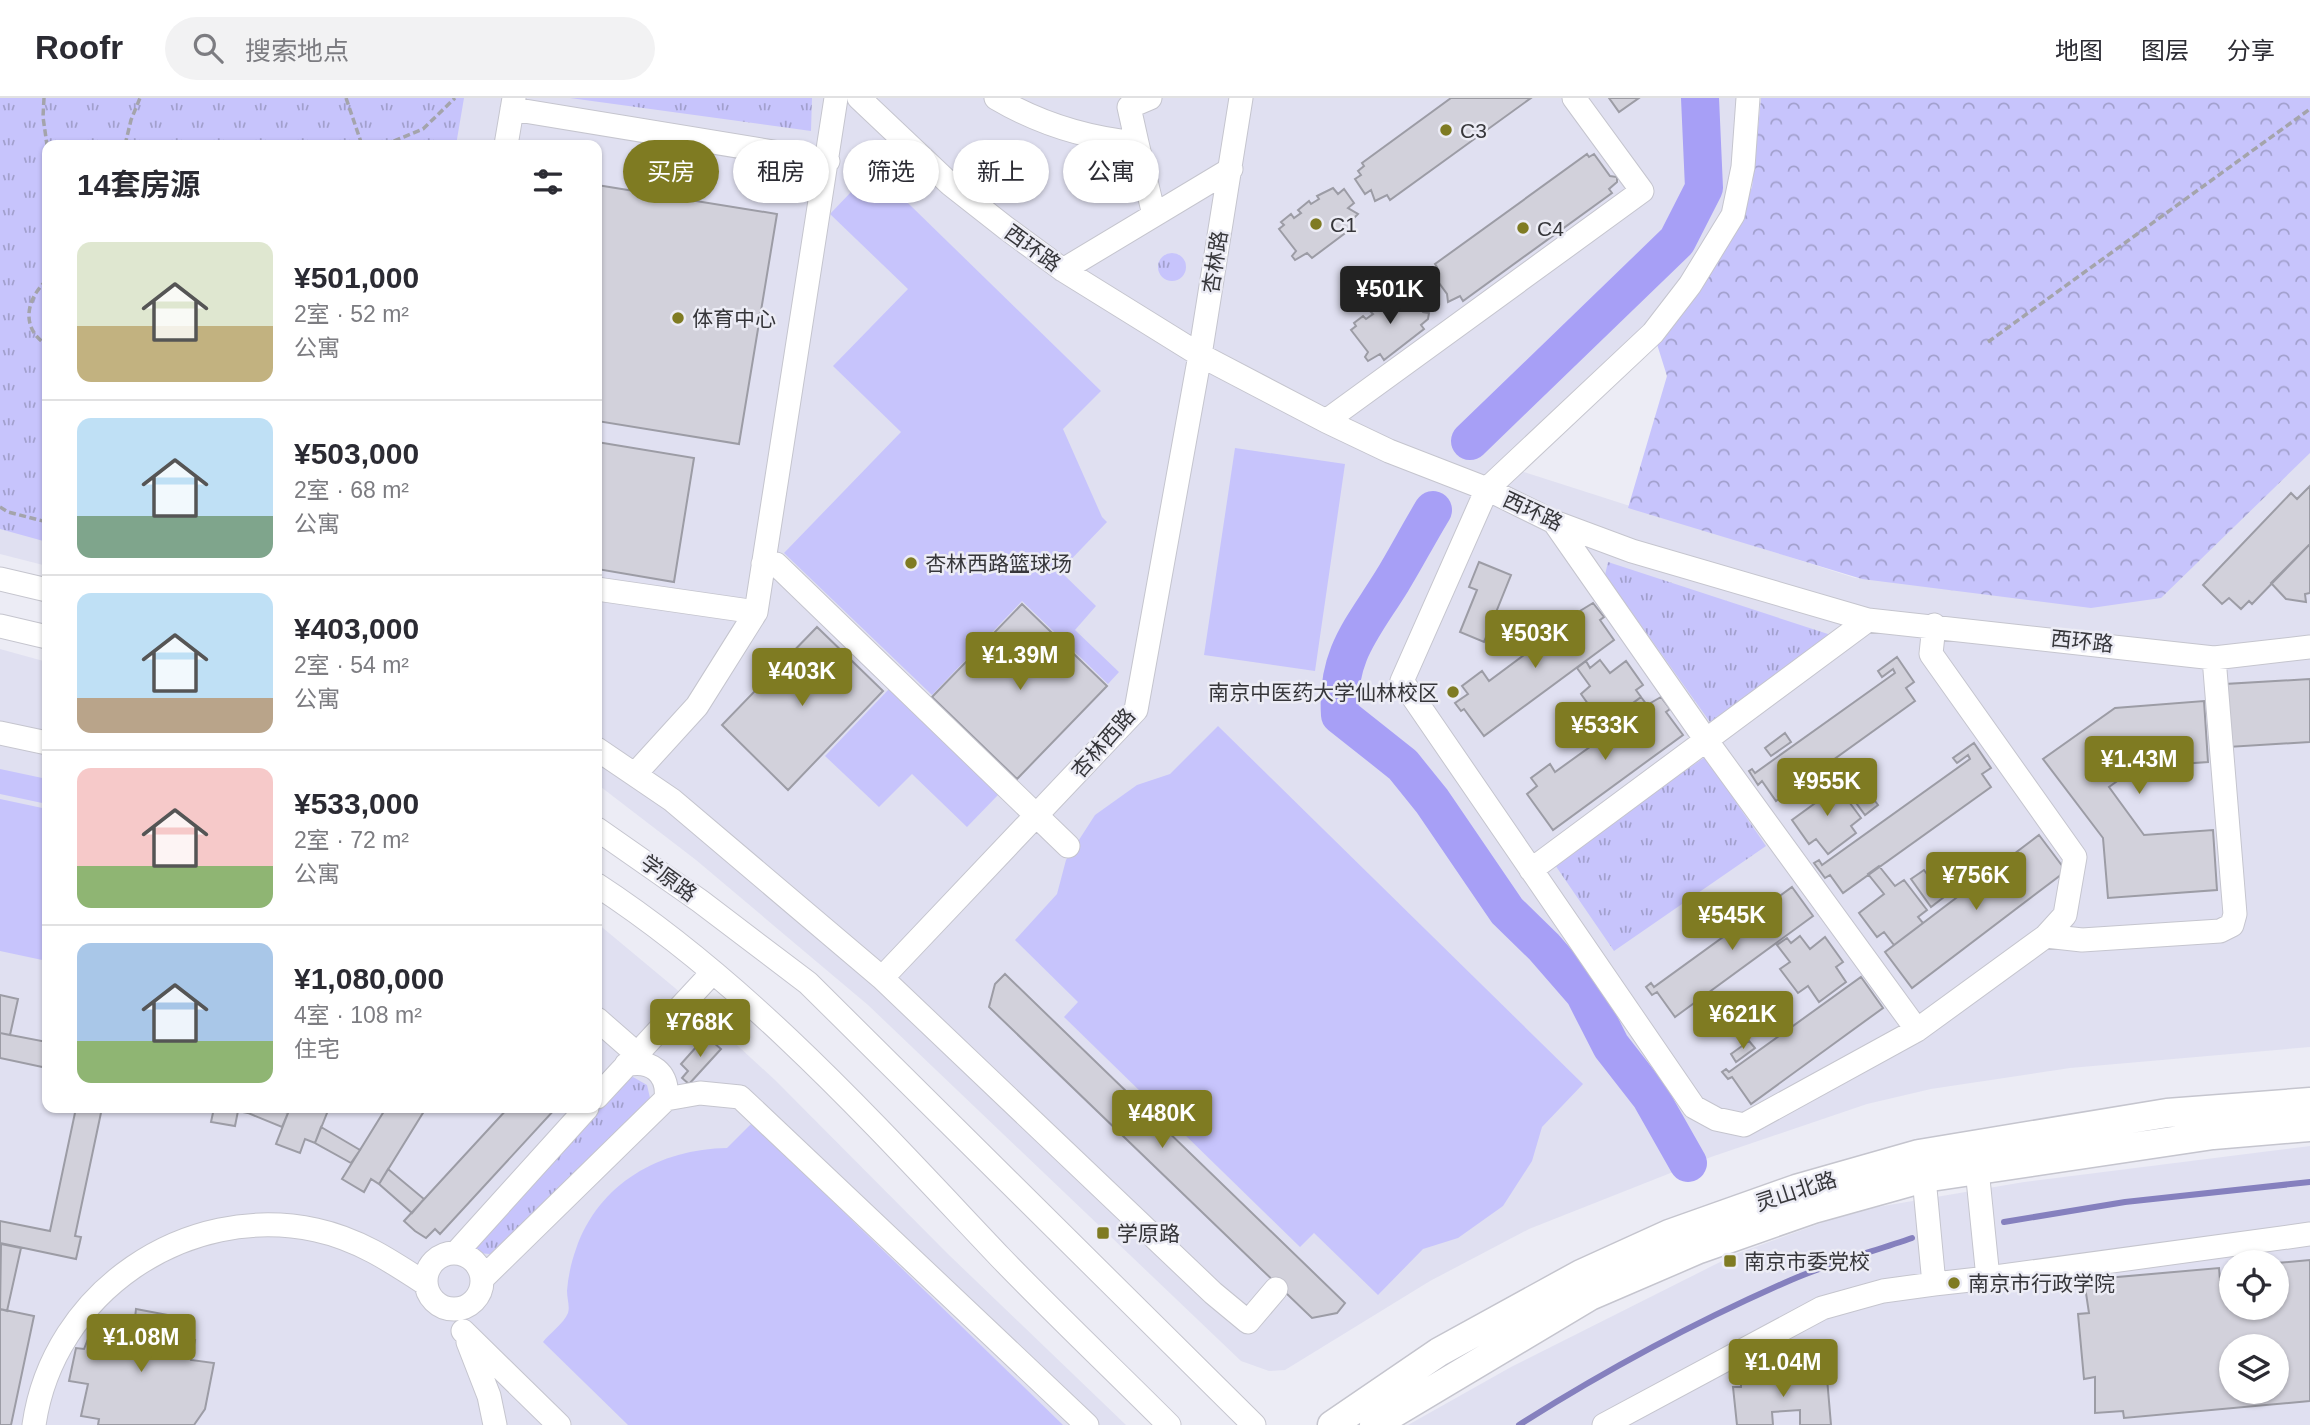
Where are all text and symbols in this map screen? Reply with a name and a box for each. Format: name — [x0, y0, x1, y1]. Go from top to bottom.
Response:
search box — [165, 17, 655, 80]
text: Roofr — [35, 29, 123, 66]
icon: search — [189, 29, 227, 67]
text: 搜索地点 — [245, 36, 349, 66]
text: 地图 — [2055, 37, 2103, 64]
text: 图层 — [2141, 37, 2189, 64]
text: 分享 — [2227, 37, 2275, 64]
place label: C3 — [1460, 119, 1487, 142]
marker: C3 — [1438, 122, 1454, 138]
chip: 买房 — [623, 140, 719, 203]
chip: 租房 — [733, 140, 829, 203]
chip: 筛选 — [843, 140, 939, 203]
chip: 新上 — [953, 140, 1049, 203]
chip: 公寓 — [1063, 140, 1159, 203]
icon: filters — [529, 163, 567, 201]
text: 14套房源 — [77, 168, 200, 201]
place label: C1 — [1330, 213, 1357, 236]
marker: C1 — [1308, 216, 1324, 232]
place label: C4 — [1537, 217, 1564, 240]
street label: 西环路 — [1001, 220, 1065, 276]
marker: C4 — [1515, 220, 1531, 236]
street label: 杏林路 — [1199, 229, 1231, 295]
text: ¥501,000 — [294, 261, 419, 294]
pin: ¥501K — [1341, 266, 1439, 326]
icon: home — [133, 270, 217, 354]
text: ¥501K — [1356, 276, 1424, 302]
text: 2室 · 52 m² — [294, 301, 409, 327]
place label: 体育中心 — [692, 307, 776, 330]
marker: 体育中心 — [670, 310, 686, 326]
text: 公寓 — [294, 335, 340, 361]
text: ¥503,000 — [294, 437, 419, 470]
icon: home — [133, 446, 217, 530]
text: 2室 · 68 m² — [294, 477, 409, 503]
street label: 西环路 — [1500, 487, 1566, 535]
text: 公寓 — [294, 511, 340, 537]
place label: 杏林西路篮球场 — [925, 552, 1072, 575]
marker: 杏林西路篮球场 — [903, 555, 919, 571]
pin: ¥503K — [1486, 610, 1584, 670]
text: ¥403,000 — [294, 612, 419, 645]
text: ¥503K — [1501, 620, 1569, 646]
icon: home — [133, 621, 217, 705]
street label: 西环路 — [2049, 626, 2115, 656]
pin: ¥1.39M — [963, 632, 1077, 692]
text: ¥1.39M — [982, 642, 1058, 668]
pin: ¥403K — [753, 648, 851, 708]
text: 2室 · 54 m² — [294, 652, 409, 678]
text: ¥403K — [768, 658, 836, 684]
place label: 南京中医药大学仙林校区 — [1208, 681, 1439, 704]
marker: 南京中医药大学仙林校区 — [1445, 684, 1461, 700]
text: 公寓 — [294, 686, 340, 712]
pin: ¥533K — [1556, 702, 1654, 762]
street label: 杏林西路 — [1067, 704, 1139, 782]
text: ¥533K — [1571, 712, 1639, 738]
pin: ¥1.43M — [2082, 736, 2196, 796]
text: ¥1.43M — [2101, 746, 2177, 772]
pin: ¥955K — [1778, 758, 1876, 818]
text: ¥955K — [1793, 768, 1861, 794]
text: ¥533,000 — [294, 787, 419, 820]
icon: home — [133, 796, 217, 880]
text: 2室 · 72 m² — [294, 827, 409, 853]
street label: 学原路 — [637, 850, 701, 906]
pin: ¥756K — [1927, 852, 2025, 912]
text: 公寓 — [294, 861, 340, 887]
text: ¥756K — [1942, 862, 2010, 888]
pin: ¥545K — [1683, 892, 1781, 952]
text: ¥545K — [1698, 902, 1766, 928]
text: ¥1,080,000 — [294, 962, 444, 995]
icon: home — [133, 971, 217, 1055]
pin: ¥621K — [1694, 992, 1792, 1051]
pin: ¥768K — [651, 1000, 749, 1059]
text: ¥621K — [1709, 1001, 1777, 1027]
text: 4室 · 108 m² — [294, 1002, 422, 1028]
text: ¥768K — [666, 1009, 734, 1035]
text: 住宅 — [294, 1036, 340, 1062]
pin: ¥480K — [1113, 1090, 1211, 1150]
text: ¥480K — [1128, 1100, 1196, 1126]
street label: 灵山北路 — [1753, 1167, 1839, 1215]
place label: 学原路 — [1117, 1222, 1180, 1245]
marker: 学原路 — [1095, 1225, 1111, 1241]
place label: 南京市委党校 — [1744, 1250, 1870, 1273]
map controls — [2219, 1250, 2289, 1404]
button: locate — [2219, 1250, 2289, 1320]
marker: 南京市委党校 — [1722, 1253, 1738, 1269]
place label: 南京市行政学院 — [1968, 1272, 2115, 1295]
marker: 南京市行政学院 — [1946, 1275, 1962, 1291]
pin: ¥1.08M — [84, 1314, 198, 1374]
text: ¥1.08M — [103, 1324, 179, 1350]
button: layers — [2219, 1334, 2289, 1404]
pin: ¥1.04M — [1726, 1340, 1840, 1399]
text: ¥1.04M — [1745, 1349, 1821, 1375]

